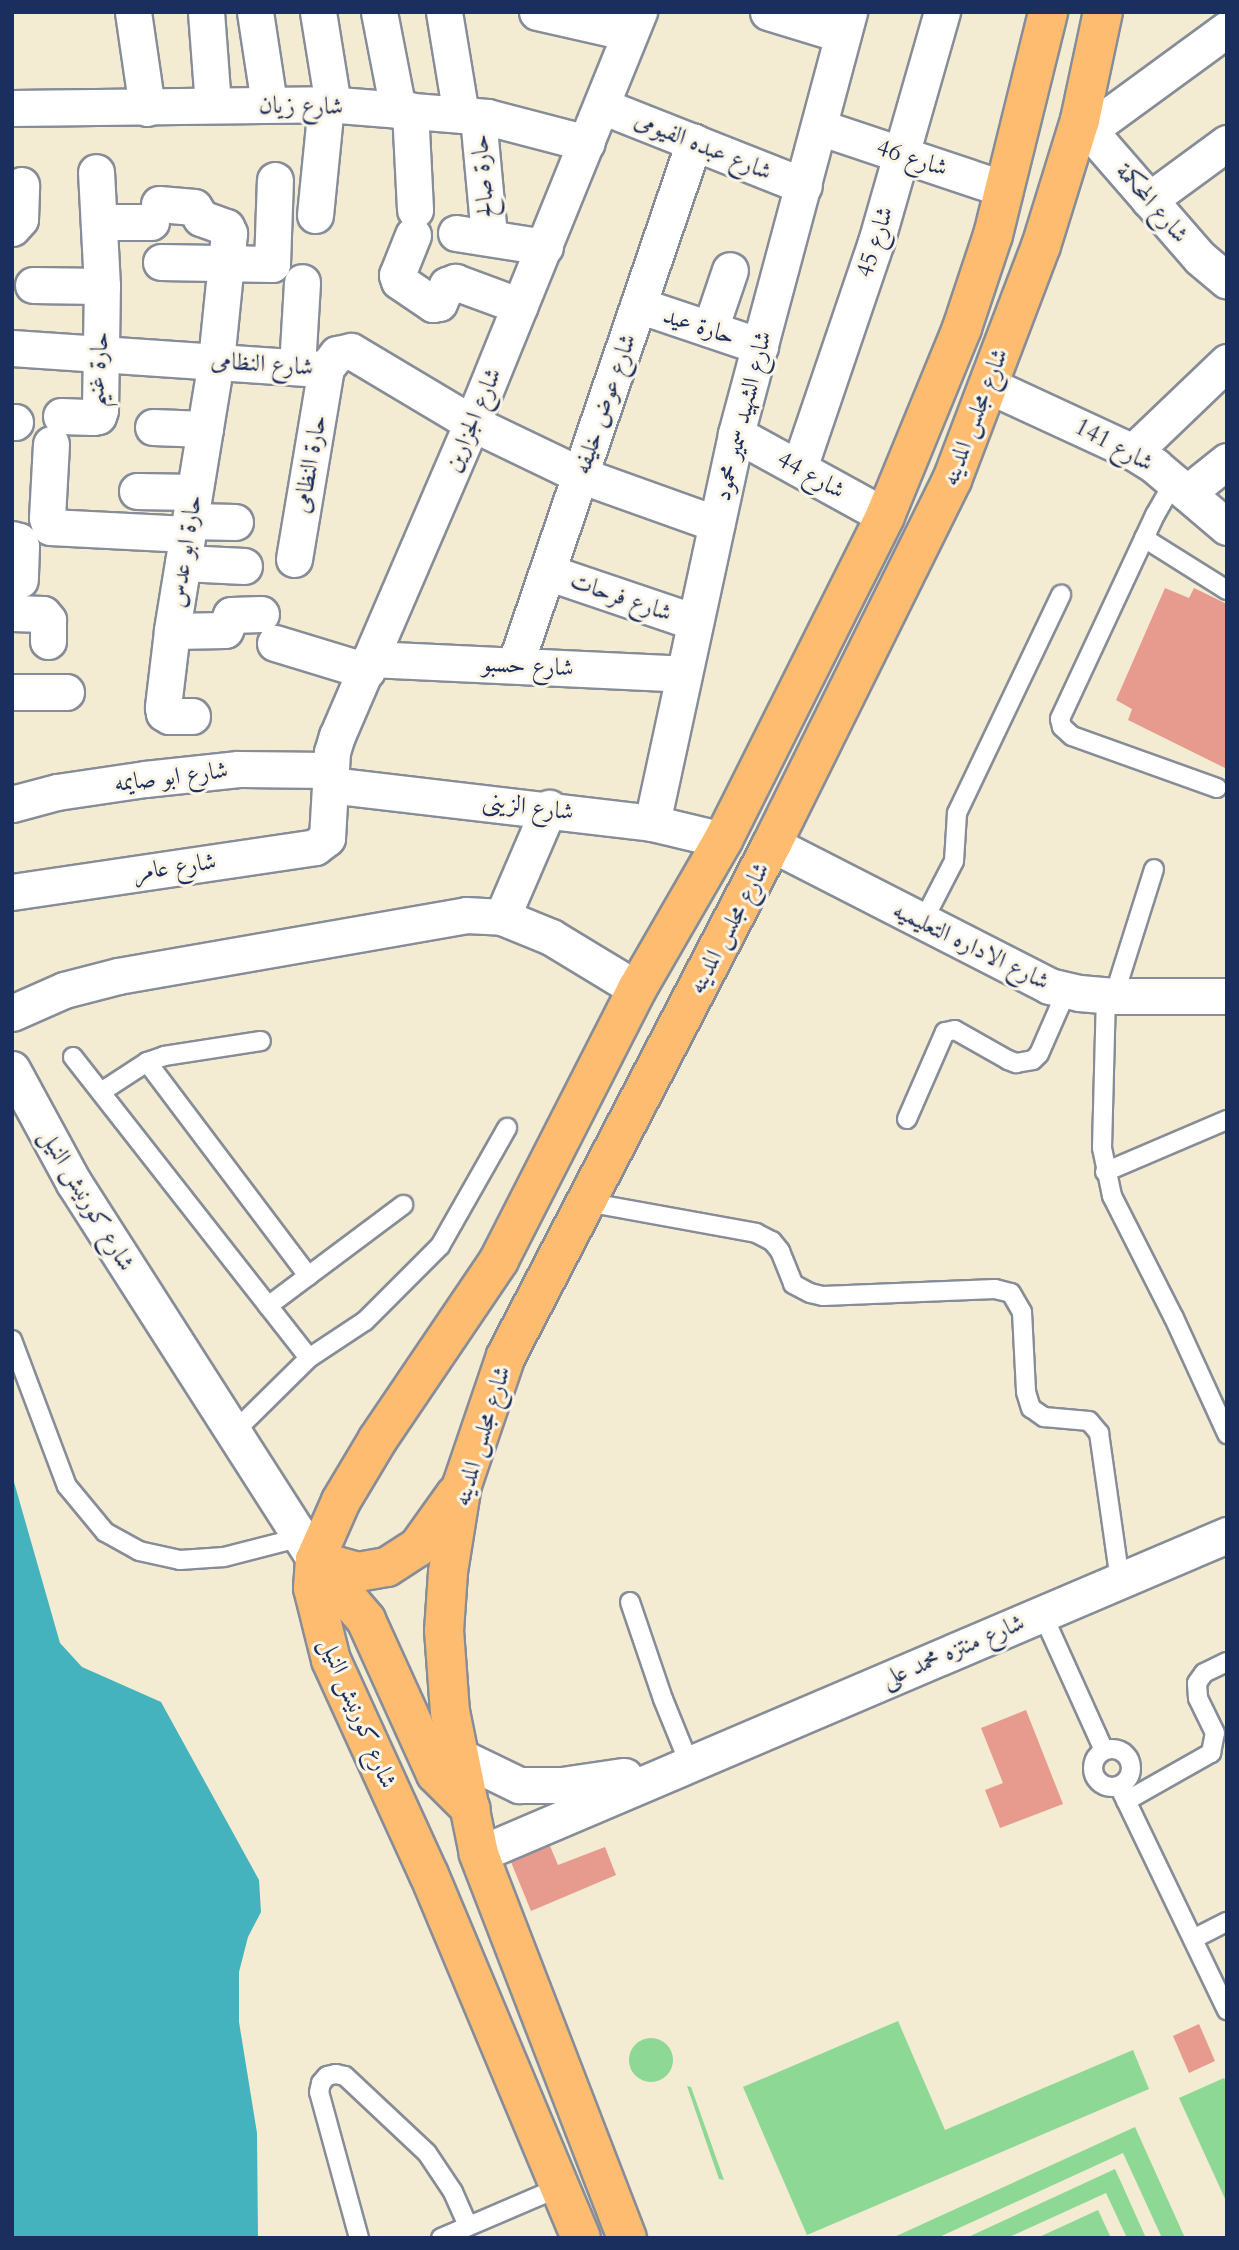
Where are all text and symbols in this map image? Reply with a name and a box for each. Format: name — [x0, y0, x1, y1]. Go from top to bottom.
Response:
street label: شارع زيان — [259, 91, 343, 121]
street label: شارع عبده الفيومى — [630, 105, 776, 187]
street label: حارة صالح — [465, 133, 501, 219]
street label: شارع 46 — [873, 133, 951, 183]
street label: شارع المحكمة — [1110, 157, 1194, 249]
street label: شارع 45 — [850, 203, 900, 281]
street label: حارة عيد — [660, 301, 738, 351]
street label: شارع الشهيد سمير محمود — [708, 328, 778, 504]
street label: حارة غنيم — [81, 330, 115, 408]
street label: شارع عوض خليفه — [568, 330, 642, 478]
street label: شارع مجلس المدينه — [936, 344, 1014, 490]
street label: شارع النظامى — [210, 346, 314, 382]
street label: شارع الجزارين — [438, 364, 508, 476]
street label: حارة النظامى — [287, 412, 333, 516]
street label: شارع 141 — [1070, 412, 1158, 478]
street label: شارع 44 — [772, 445, 850, 505]
street label: حارة ابو عدس — [162, 493, 208, 609]
street label: شارع فرحات — [566, 566, 676, 628]
street label: شارع حسبو — [482, 649, 574, 683]
street label: شارع ابو صايمه — [112, 756, 230, 798]
street label: شارع الزينى — [481, 787, 575, 827]
street label: شارع عامر — [132, 847, 218, 887]
street label: شارع مجلس المدينه — [682, 857, 776, 999]
street label: شارع الاداره التعليميه — [888, 896, 1054, 996]
street label: شارع كورنيش النيل — [33, 1124, 141, 1276]
street label: شارع مجلس المدينه — [447, 1362, 517, 1510]
street label: شارع منتزه محمد على — [877, 1608, 1029, 1694]
street label: شارع كورنيش النيل — [313, 1633, 403, 1793]

